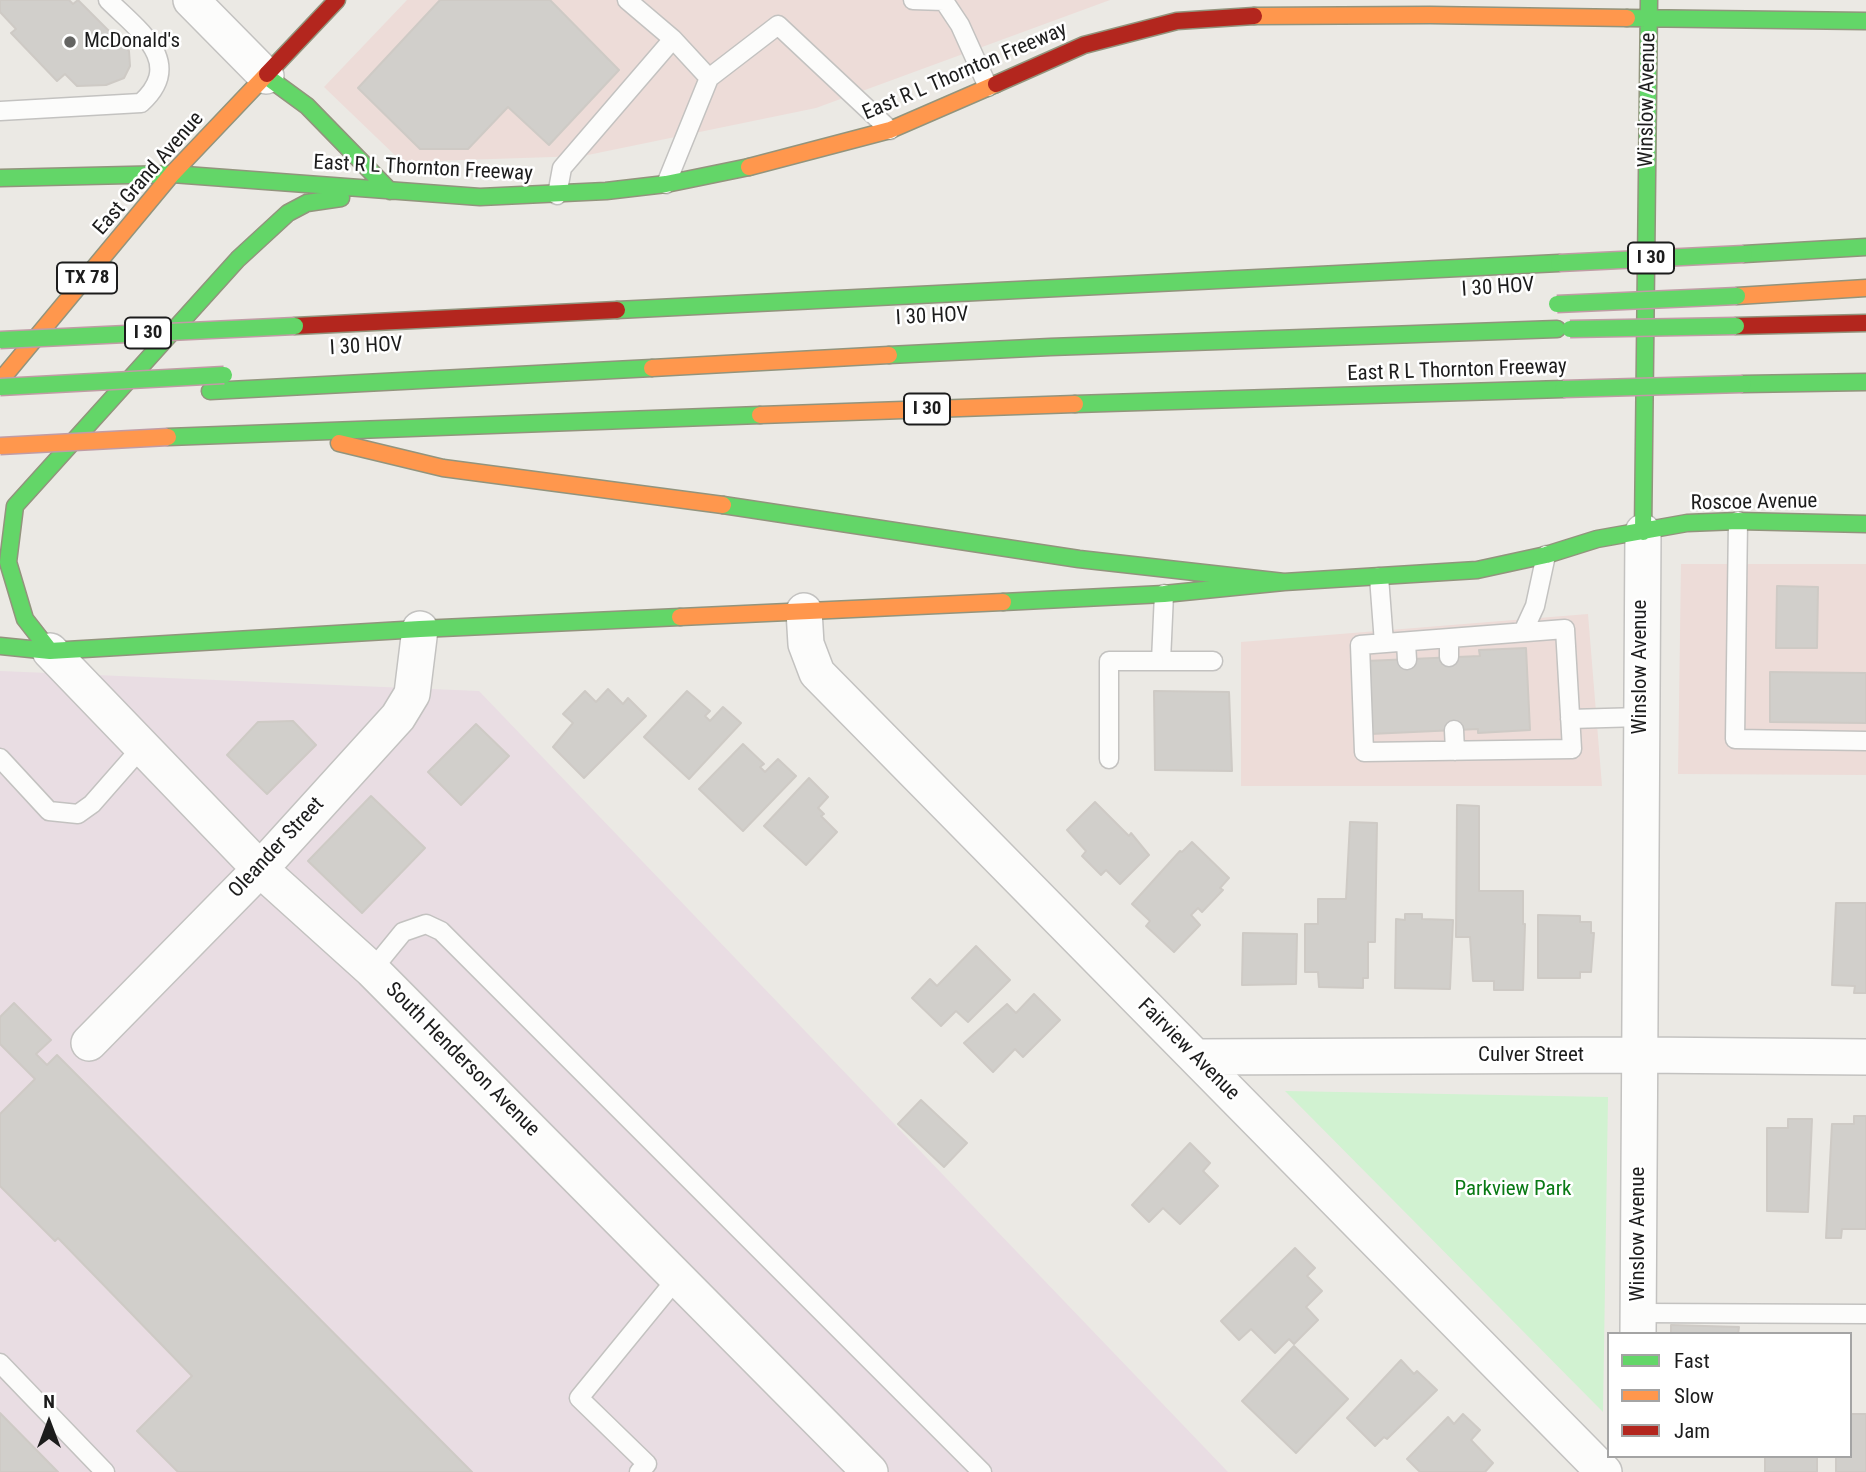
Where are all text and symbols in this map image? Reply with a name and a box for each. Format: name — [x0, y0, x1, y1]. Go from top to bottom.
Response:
street label: East R L Thornton Freeway — [859, 17, 1071, 127]
place label: McDonald's — [84, 29, 180, 55]
street label: Winslow Avenue — [1634, 32, 1662, 168]
marker: McDonald's — [62, 34, 78, 50]
street label: East Grand Avenue — [89, 107, 209, 241]
street label: East R L Thornton Freeway — [313, 151, 533, 187]
road number: I 30 — [1628, 242, 1674, 274]
road number: TX 78 — [57, 262, 117, 294]
street label: I 30 HOV — [1461, 273, 1535, 303]
street label: I 30 HOV — [895, 303, 969, 331]
road number: I 30 — [125, 318, 171, 348]
street label: I 30 HOV — [329, 333, 403, 361]
street label: East R L Thornton Freeway — [1347, 355, 1567, 387]
road number: I 30 — [904, 394, 950, 424]
street label: Roscoe Avenue — [1690, 489, 1818, 517]
street label: Winslow Avenue — [1628, 600, 1654, 734]
street label: Oleander Street — [224, 793, 330, 903]
street label: South Henderson Avenue — [380, 978, 544, 1142]
street label: Fairview Avenue — [1132, 994, 1244, 1106]
street label: Culver Street — [1478, 1043, 1584, 1069]
street label: Winslow Avenue — [1626, 1167, 1652, 1301]
park label: Parkview Park — [1454, 1177, 1572, 1203]
legend — [1607, 1332, 1852, 1458]
text: Fast — [1674, 1349, 1710, 1373]
text: Slow — [1674, 1384, 1714, 1408]
north arrow — [14, 1388, 84, 1458]
text: N — [43, 1390, 55, 1413]
text: Jam — [1674, 1419, 1710, 1443]

